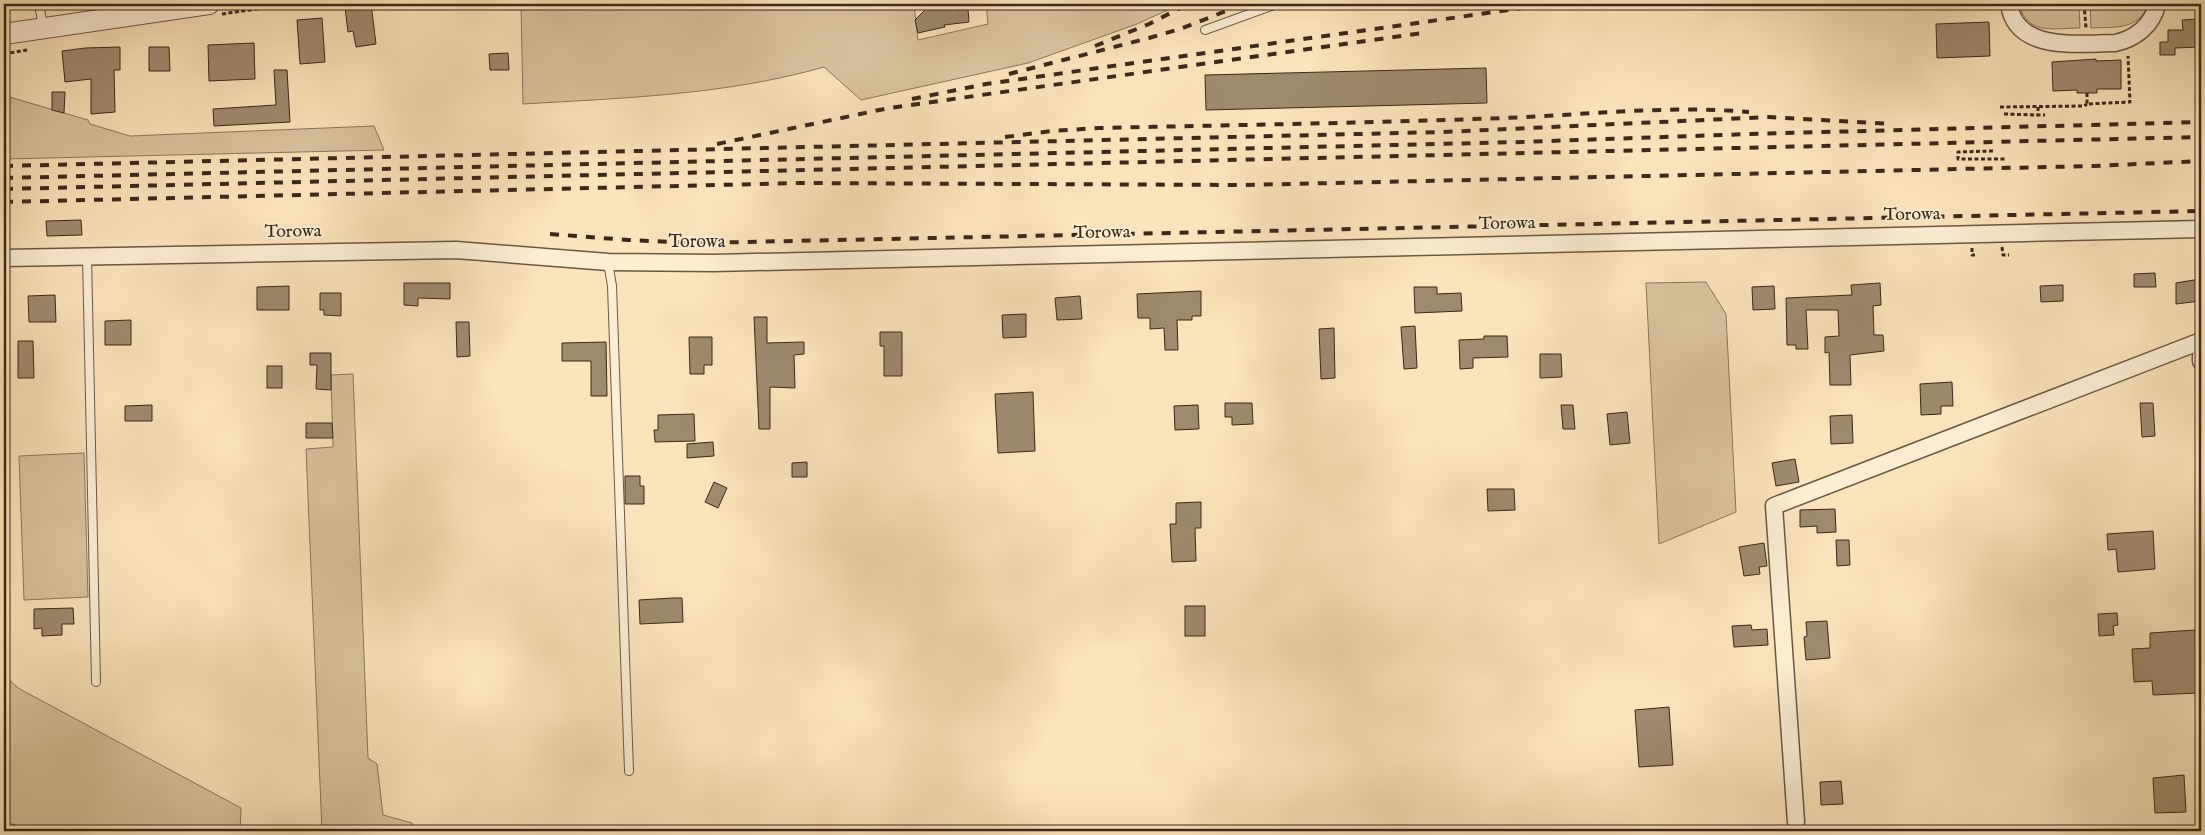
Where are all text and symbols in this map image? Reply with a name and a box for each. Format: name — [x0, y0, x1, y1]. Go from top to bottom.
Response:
street label: Torowa — [1883, 203, 1941, 227]
street label: Torowa — [1478, 212, 1536, 236]
street label: Torowa — [264, 220, 322, 244]
street label: Torowa — [1073, 221, 1131, 245]
street label: Torowa — [669, 231, 726, 254]

